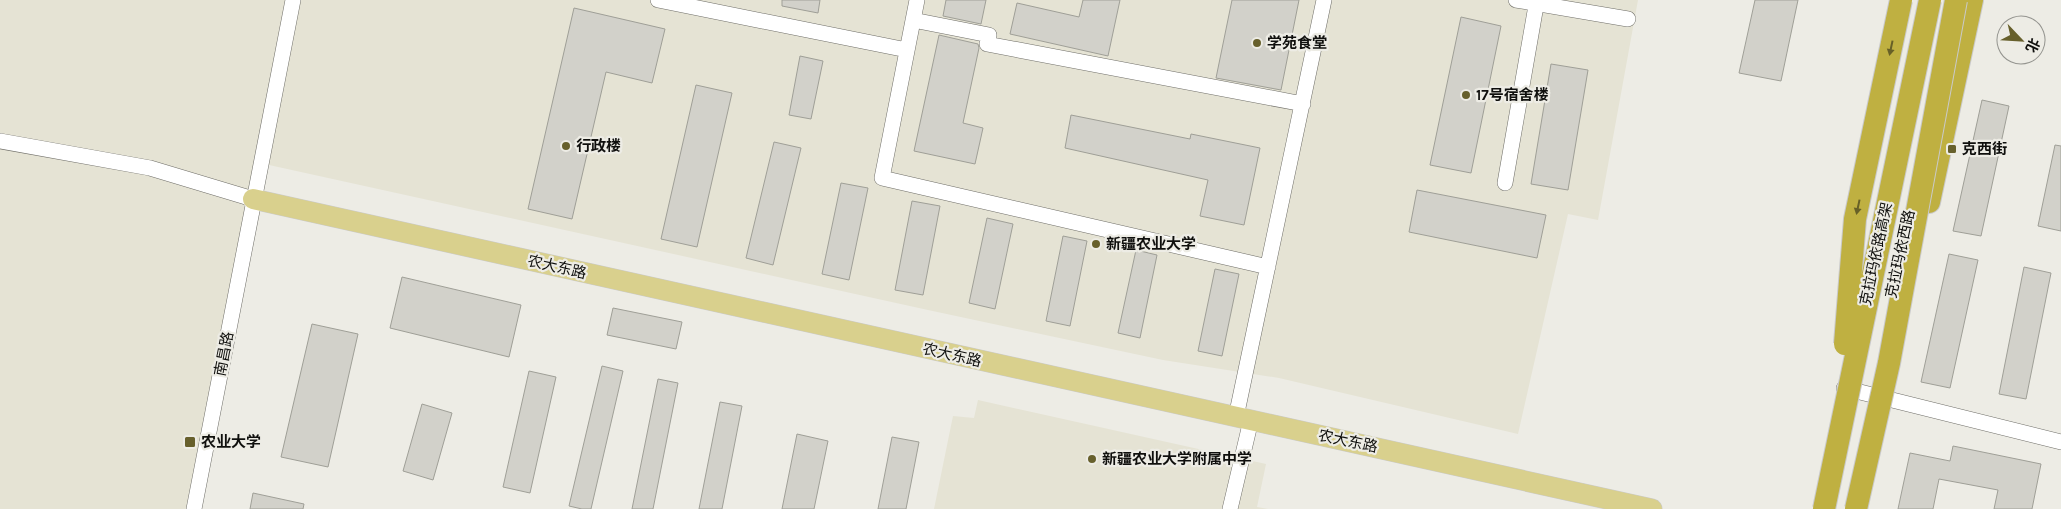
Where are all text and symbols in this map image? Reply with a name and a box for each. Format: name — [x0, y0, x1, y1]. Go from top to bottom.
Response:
north arrow — [1996, 15, 2046, 65]
place label: 学苑食堂 — [1267, 34, 1327, 52]
text: 北 — [2022, 35, 2043, 55]
marker: 学苑食堂 — [1251, 37, 1263, 49]
one-way arrow — [1887, 40, 1895, 55]
place label: 17号宿舍楼 — [1476, 86, 1549, 104]
marker: 17号宿舍楼 — [1460, 89, 1472, 101]
place label: 行政楼 — [576, 137, 621, 155]
marker: 行政楼 — [560, 140, 572, 152]
place label: 克西街 — [1962, 140, 2007, 158]
marker: 克西街 — [1946, 143, 1958, 155]
one-way arrow — [1854, 199, 1862, 214]
street label: 克拉玛依路高架 — [1856, 201, 1896, 307]
street label: 克拉玛依西路 — [1882, 208, 1918, 300]
place label: 新疆农业大学 — [1106, 235, 1196, 253]
marker: 新疆农业大学 — [1090, 238, 1102, 250]
street label: 农大东路 — [526, 251, 588, 283]
street label: 南昌路 — [211, 330, 237, 378]
street label: 农大东路 — [921, 339, 983, 371]
street label: 农大东路 — [1317, 426, 1379, 456]
place label: 农业大学 — [201, 433, 261, 451]
marker: 农业大学 — [183, 435, 197, 449]
place label: 新疆农业大学附属中学 — [1102, 450, 1252, 468]
marker: 新疆农业大学附属中学 — [1086, 453, 1098, 465]

